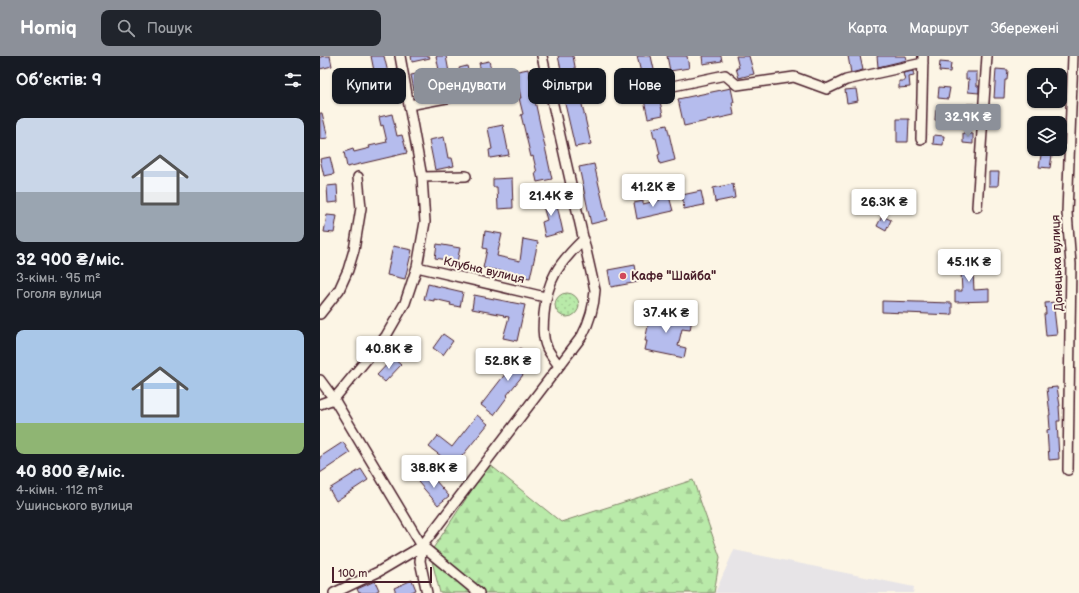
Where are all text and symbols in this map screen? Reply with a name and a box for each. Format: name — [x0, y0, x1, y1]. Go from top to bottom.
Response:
search box — [101, 10, 381, 46]
text: Homiq — [20, 17, 77, 40]
icon: search — [115, 17, 137, 39]
text: Пошук — [147, 19, 192, 38]
text: Карта — [848, 20, 887, 37]
text: Маршрут — [909, 20, 969, 37]
text: Збережені — [991, 20, 1059, 37]
chip: Купити — [332, 68, 406, 104]
chip: Орендувати — [414, 68, 520, 104]
chip: Фільтри — [528, 68, 606, 104]
chip: Нове — [614, 68, 675, 104]
map controls — [1027, 68, 1067, 156]
button: locate — [1027, 68, 1067, 108]
icon: filters — [282, 69, 304, 91]
text: Об’єктів: 9 — [16, 70, 102, 90]
pin: 32.9K ₴ — [931, 104, 1005, 138]
text: 32.9K ₴ — [945, 109, 991, 125]
button: layers — [1027, 116, 1067, 156]
icon: home — [124, 144, 196, 216]
pin: 41.2K ₴ — [616, 174, 690, 208]
text: 41.2K ₴ — [631, 179, 675, 195]
pin: 21.4K ₴ — [514, 183, 588, 217]
text: 21.4K ₴ — [529, 188, 573, 204]
pin: 26.3K ₴ — [847, 189, 921, 223]
text: 26.3K ₴ — [860, 194, 908, 210]
street label: Донецька вулиця — [1048, 214, 1067, 312]
pin: 45.1K ₴ — [932, 249, 1006, 283]
text: 32 900 ₴/міс. — [16, 250, 124, 270]
street label: Клубна вулиця — [442, 254, 526, 287]
text: 45.1K ₴ — [947, 254, 991, 270]
place label: Кафе "Шайба" — [631, 269, 716, 284]
text: 3-кімн. · 95 m² — [16, 270, 101, 286]
marker: Кафе "Шайба" — [618, 271, 628, 281]
text: Гоголя вулиця — [16, 286, 102, 302]
pin: 37.4K ₴ — [629, 300, 703, 334]
text: 37.4K ₴ — [643, 305, 689, 321]
pin: 40.8K ₴ — [352, 336, 426, 370]
text: 40.8K ₴ — [365, 341, 413, 357]
pin: 52.8K ₴ — [471, 348, 545, 382]
text: 52.8K ₴ — [485, 353, 531, 369]
icon: home — [124, 356, 196, 428]
pin: 38.8K ₴ — [397, 455, 471, 489]
text: 38.8K ₴ — [410, 460, 458, 476]
text: 40 800 ₴/міс. — [16, 462, 125, 482]
text: 4-кімн. · 112 m² — [16, 482, 103, 498]
text: Ушинського вулиця — [16, 498, 133, 514]
scale bar — [332, 565, 432, 584]
text: 100 m — [338, 567, 367, 580]

